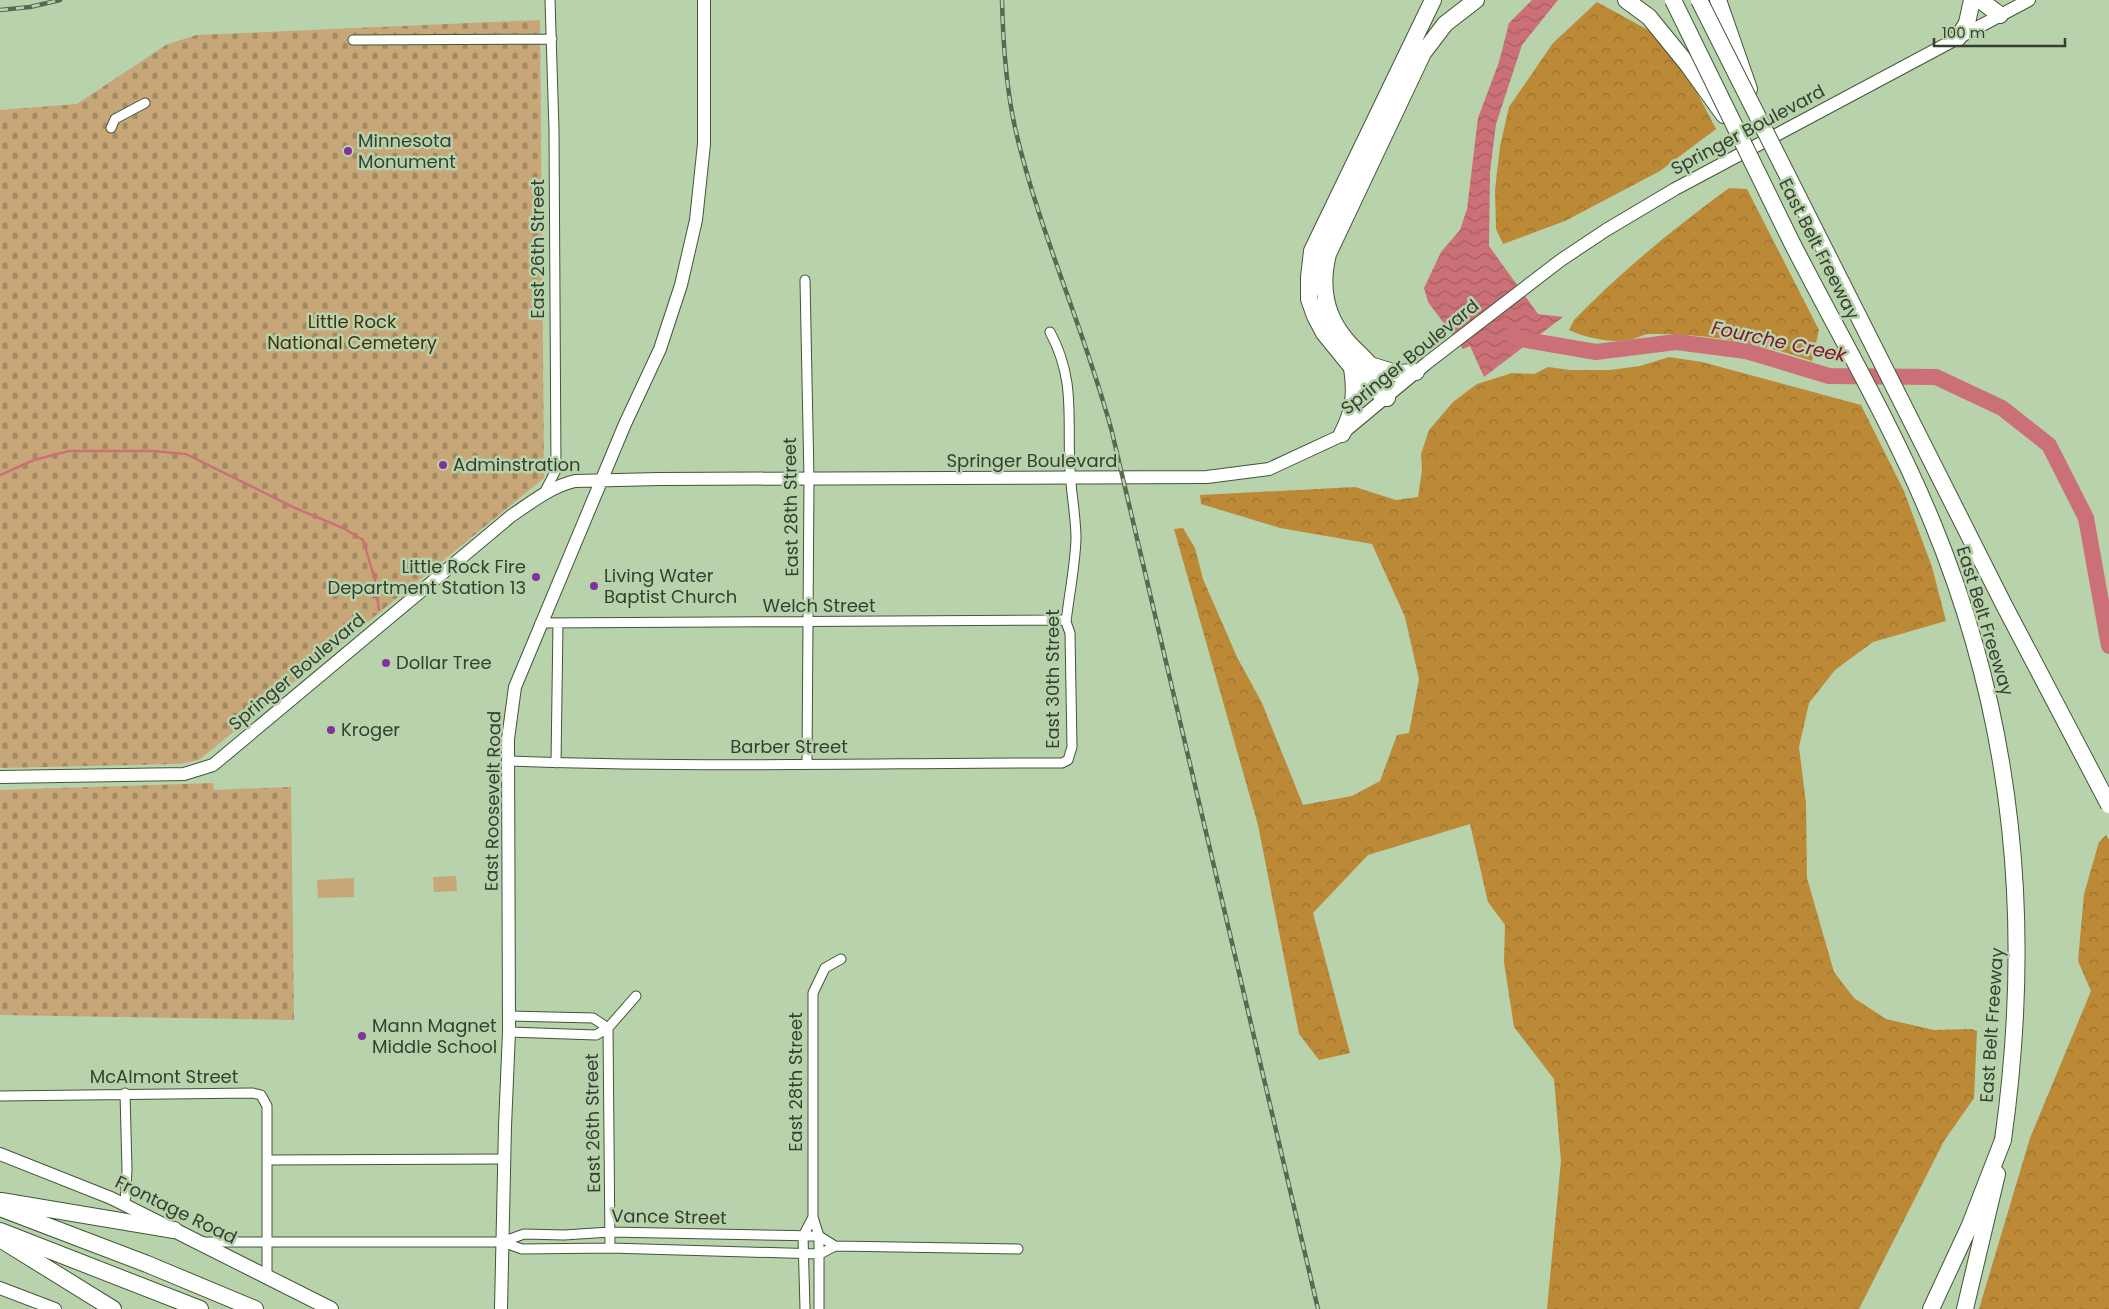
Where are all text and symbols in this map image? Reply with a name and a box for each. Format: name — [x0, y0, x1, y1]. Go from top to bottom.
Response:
scale bar — [1934, 15, 2065, 47]
text: 100 m — [1942, 22, 1985, 43]
street label: Springer Boulevard — [1666, 78, 1829, 181]
place label: Minnesota Monument — [358, 128, 456, 174]
marker: Minnesota Monument — [342, 145, 354, 157]
street label: East Belt Freeway — [1773, 174, 1866, 324]
street label: East 26th Street — [525, 179, 550, 319]
street label: Springer Boulevard — [1335, 293, 1484, 420]
park label: Little Rock National Cemetery — [267, 309, 437, 355]
water label: Fourche Creek — [1709, 314, 1850, 369]
street label: East 28th Street — [777, 437, 804, 577]
street label: Springer Boulevard — [946, 448, 1118, 473]
place label: Adminstration — [453, 452, 581, 477]
marker: Adminstration — [437, 459, 449, 471]
street label: East Belt Freeway — [1951, 543, 2020, 699]
place label: Little Rock Fire Department Station 13 — [327, 554, 526, 600]
place label: Living Water Baptist Church — [604, 563, 737, 609]
marker: Little Rock Fire Department Station 13 — [530, 571, 542, 583]
marker: Living Water Baptist Church — [588, 580, 600, 592]
street label: Welch Street — [762, 593, 876, 618]
street label: Springer Boulevard — [223, 607, 370, 736]
street label: East 30th Street — [1040, 609, 1065, 749]
place label: Dollar Tree — [396, 650, 492, 675]
marker: Dollar Tree — [380, 657, 392, 669]
street label: East Roosevelt Road — [478, 711, 507, 891]
place label: Kroger — [341, 717, 400, 742]
marker: Kroger — [325, 724, 337, 736]
street label: Barber Street — [730, 734, 848, 759]
street label: East Belt Freeway — [1974, 947, 2009, 1103]
street label: East 28th Street — [783, 1012, 808, 1152]
place label: Mann Magnet Middle School — [372, 1013, 497, 1059]
marker: Mann Magnet Middle School — [356, 1030, 368, 1042]
street label: East 26th Street — [579, 1053, 606, 1193]
street label: McAlmont Street — [90, 1064, 238, 1089]
street label: Frontage Road — [111, 1169, 241, 1250]
street label: Vance Street — [611, 1203, 727, 1230]

